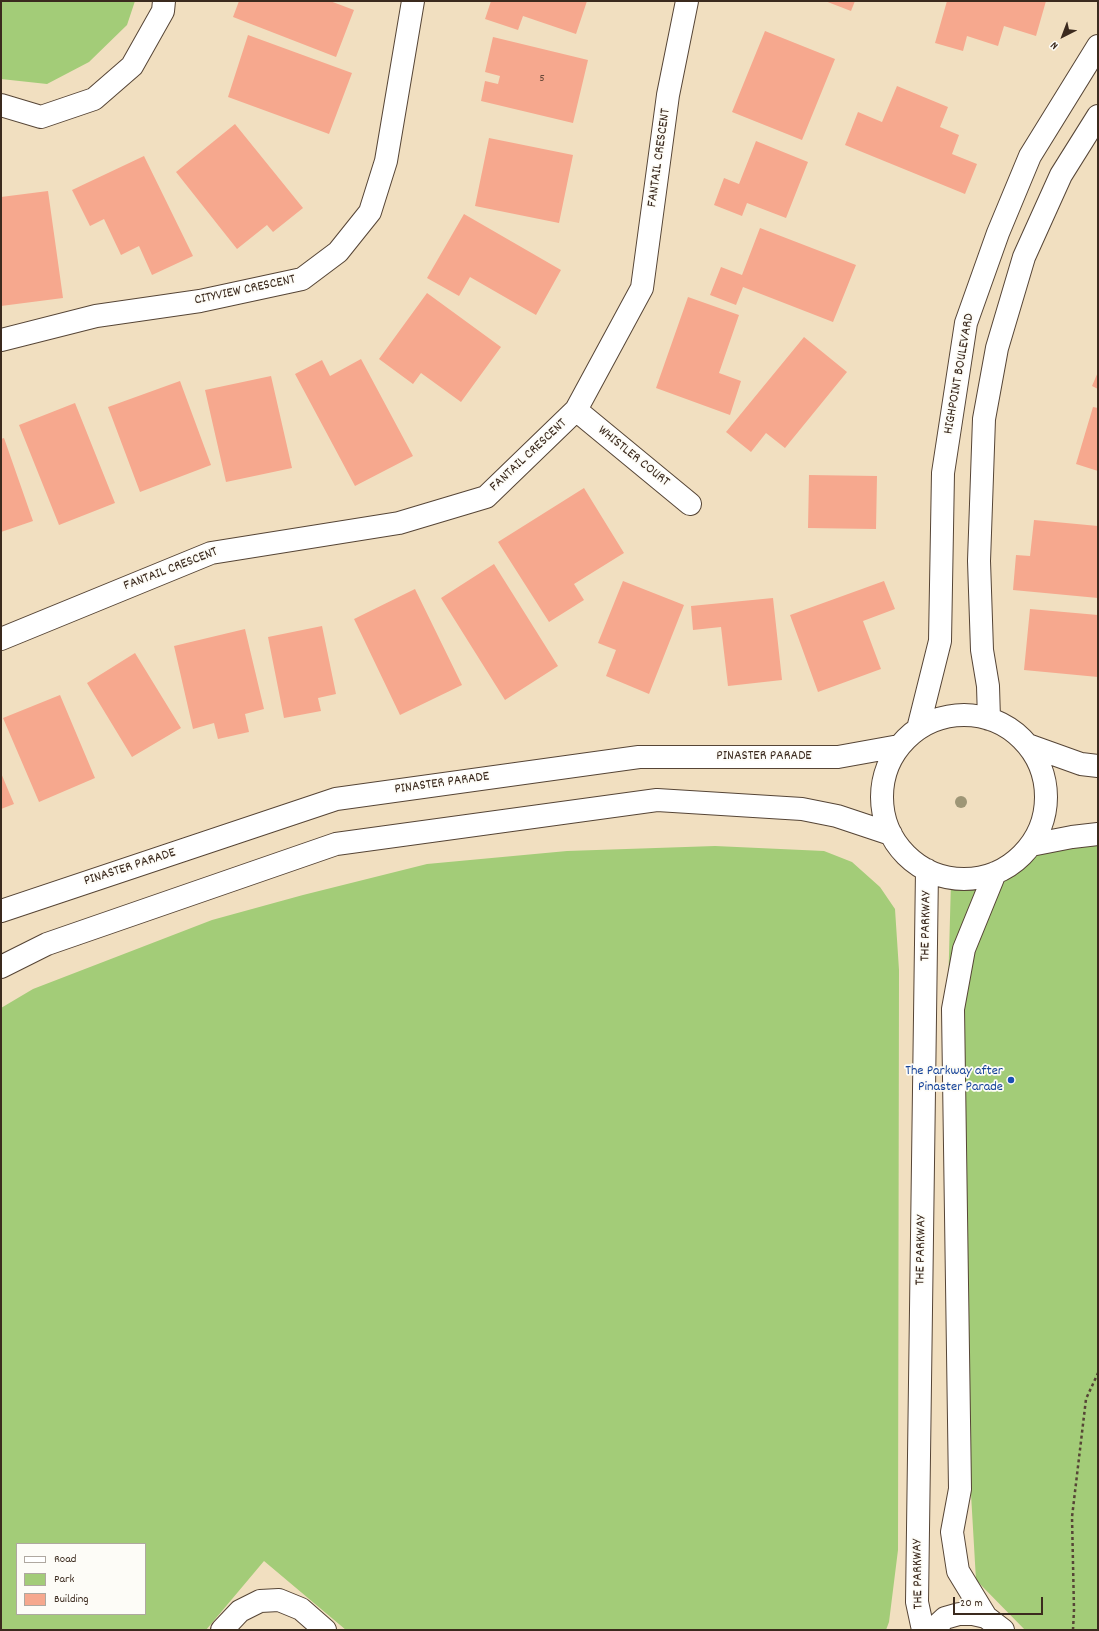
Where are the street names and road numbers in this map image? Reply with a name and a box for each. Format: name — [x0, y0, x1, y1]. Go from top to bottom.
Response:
street label: FANTAIL CRESCENT — [645, 108, 675, 208]
street label: CITYVIEW CRESCENT — [193, 272, 297, 310]
street label: HIGHPOINT BOULEVARD — [941, 312, 979, 436]
street label: FANTAIL CRESCENT — [487, 416, 571, 496]
street label: WHISTLER COURT — [594, 423, 672, 491]
street label: FANTAIL CRESCENT — [122, 544, 220, 596]
street label: PINASTER PARADE — [716, 749, 812, 765]
street label: PINASTER PARADE — [394, 769, 490, 799]
street label: PINASTER PARADE — [82, 845, 178, 891]
street label: THE PARKWAY — [918, 891, 936, 961]
street label: THE PARKWAY — [913, 1215, 931, 1285]
street label: THE PARKWAY — [910, 1539, 928, 1609]

